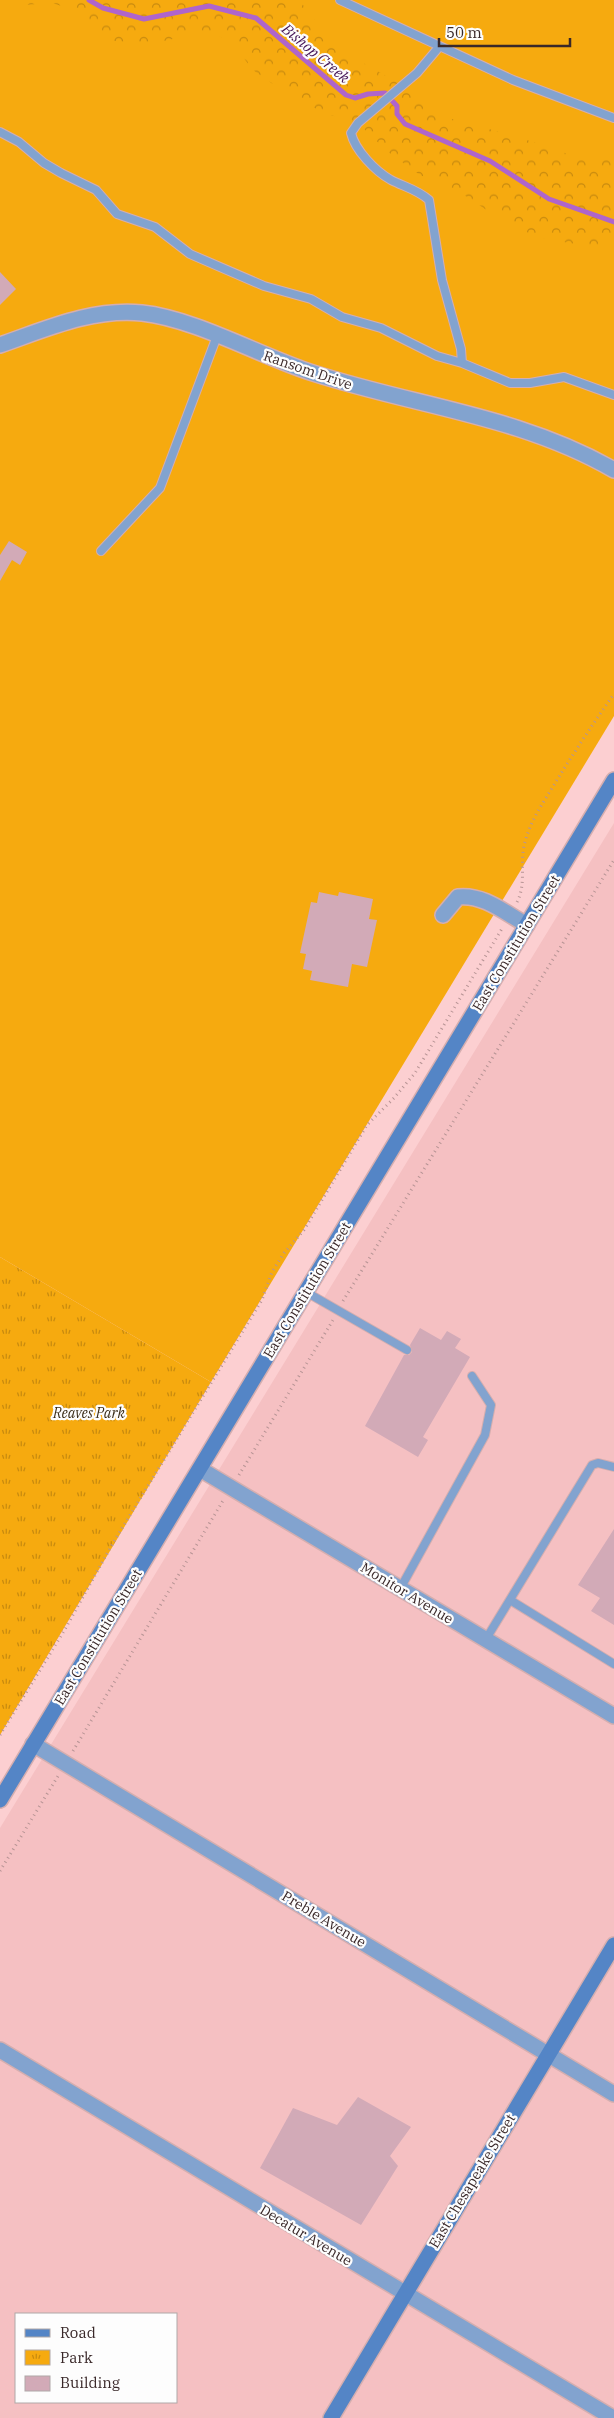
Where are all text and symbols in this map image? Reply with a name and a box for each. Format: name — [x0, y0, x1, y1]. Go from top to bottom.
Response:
scale bar — [439, 15, 570, 47]
water label: Bishop Creek — [277, 19, 354, 87]
text: 50 m — [446, 23, 482, 42]
street label: Ransom Drive — [261, 346, 355, 394]
street label: East Constitution Street — [468, 872, 564, 1014]
street label: East Constitution Street — [259, 1219, 355, 1361]
park label: Reaves Park — [52, 1404, 126, 1422]
street label: Monitor Avenue — [357, 1558, 457, 1628]
street label: East Constitution Street — [50, 1566, 146, 1708]
street label: Preble Avenue — [279, 1887, 369, 1951]
street label: East Chesapeake Street — [425, 2111, 519, 2251]
street label: Decatur Avenue — [257, 2200, 355, 2270]
legend — [15, 2313, 178, 2403]
text: Road — [60, 2323, 96, 2342]
text: Park — [60, 2348, 93, 2367]
text: Building — [60, 2373, 120, 2392]

